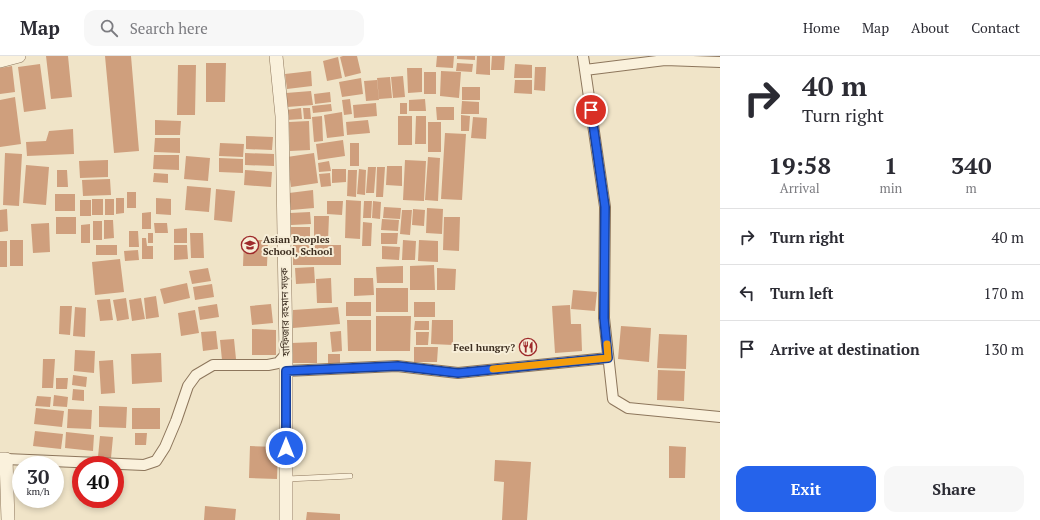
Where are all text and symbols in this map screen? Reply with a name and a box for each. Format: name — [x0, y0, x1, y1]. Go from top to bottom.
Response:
search box — [84, 10, 364, 46]
text: Map — [20, 15, 60, 40]
icon: search — [98, 17, 120, 39]
text: Search here — [130, 18, 208, 38]
text: Home — [803, 18, 840, 37]
text: Map — [862, 18, 889, 37]
text: About — [911, 18, 949, 37]
text: Contact — [971, 18, 1020, 37]
text: 40 m — [802, 67, 867, 104]
icon: right — [736, 72, 788, 124]
pin — [574, 93, 608, 127]
icon: arrive — [580, 99, 602, 121]
text: Turn right — [802, 103, 884, 127]
text: 19:58 — [768, 149, 831, 181]
text: 1 — [884, 149, 898, 181]
text: 340 — [951, 149, 991, 181]
text: Arrival — [780, 179, 820, 197]
text: min — [879, 179, 902, 197]
text: m — [966, 179, 977, 197]
icon: right — [736, 226, 758, 248]
text: Turn right — [770, 227, 845, 247]
text: 40 m — [991, 227, 1024, 247]
place label: Asian Peoples School, School — [263, 233, 333, 258]
school or university icon: Asian Peoples School, School — [240, 235, 260, 255]
street label: হাফিজার রহমান সড়ক — [278, 267, 292, 357]
icon: left — [736, 282, 758, 304]
text: Turn left — [770, 283, 834, 303]
text: 170 m — [983, 283, 1024, 303]
restaurant icon: Feel hungry? — [518, 337, 538, 357]
icon: arrive — [736, 338, 758, 360]
text: Arrive at destination — [770, 339, 920, 359]
text: 130 m — [983, 339, 1024, 359]
place label: Feel hungry? — [453, 341, 515, 354]
position arrow — [265, 427, 307, 469]
speed limit sign: 40 — [72, 456, 124, 508]
text: 30 — [27, 463, 49, 490]
button: Exit — [736, 466, 876, 512]
button: Share — [884, 466, 1024, 512]
text: km/h — [26, 485, 50, 498]

